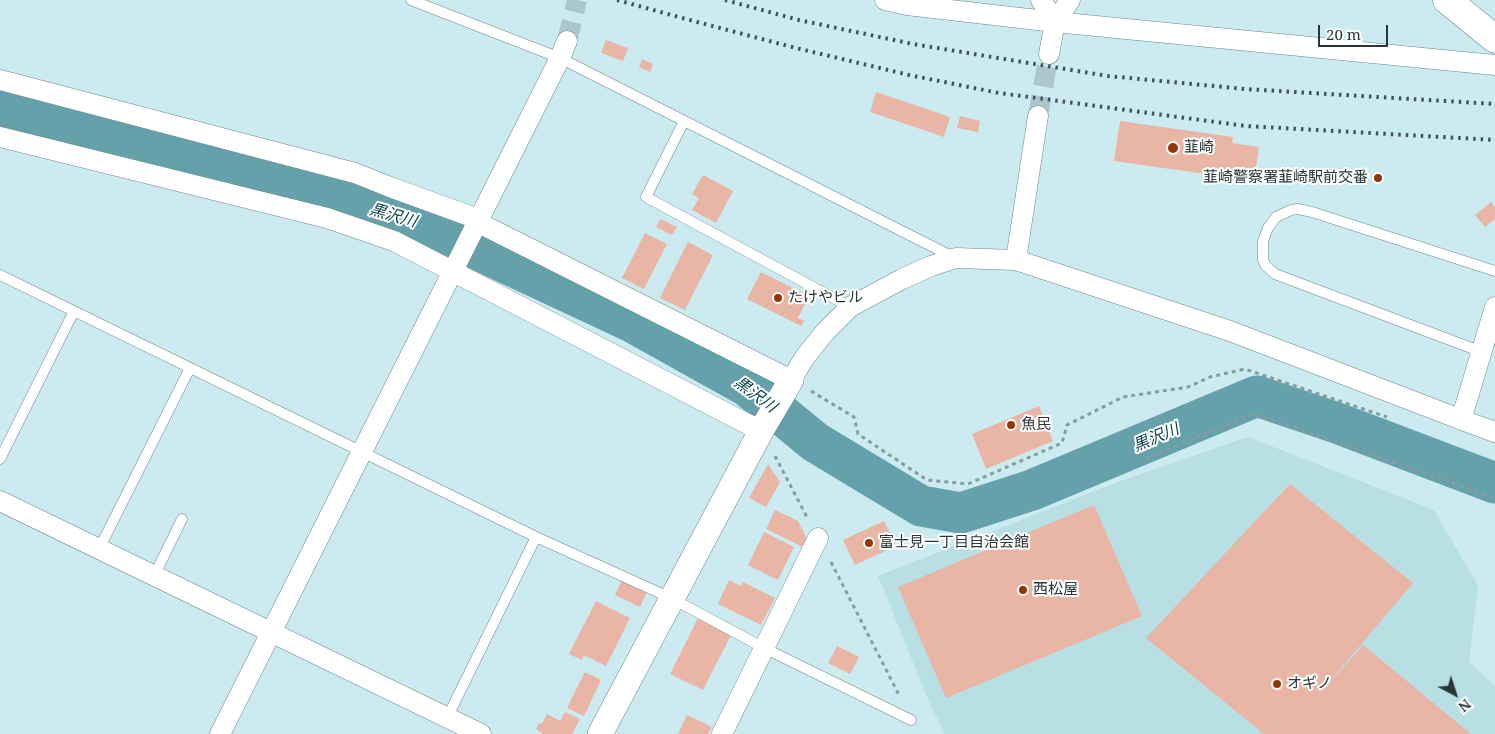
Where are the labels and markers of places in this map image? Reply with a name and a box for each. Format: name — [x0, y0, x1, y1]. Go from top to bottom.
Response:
place label: 韮崎 — [1184, 139, 1214, 157]
marker: 韮崎 — [1166, 141, 1180, 155]
place label: 韮崎警察署韮崎駅前交番 — [1203, 169, 1368, 187]
marker: 韮崎警察署韮崎駅前交番 — [1372, 172, 1384, 184]
place label: たけやビル — [788, 289, 863, 307]
marker: たけやビル — [772, 292, 784, 304]
place label: 魚民 — [1021, 416, 1051, 434]
marker: 魚民 — [1005, 419, 1017, 431]
place label: 富士見一丁目自治会館 — [879, 534, 1029, 552]
marker: 富士見一丁目自治会館 — [863, 537, 875, 549]
place label: 西松屋 — [1033, 581, 1078, 599]
marker: 西松屋 — [1017, 584, 1029, 596]
place label: オギノ — [1287, 675, 1332, 693]
marker: オギノ — [1271, 678, 1283, 690]

